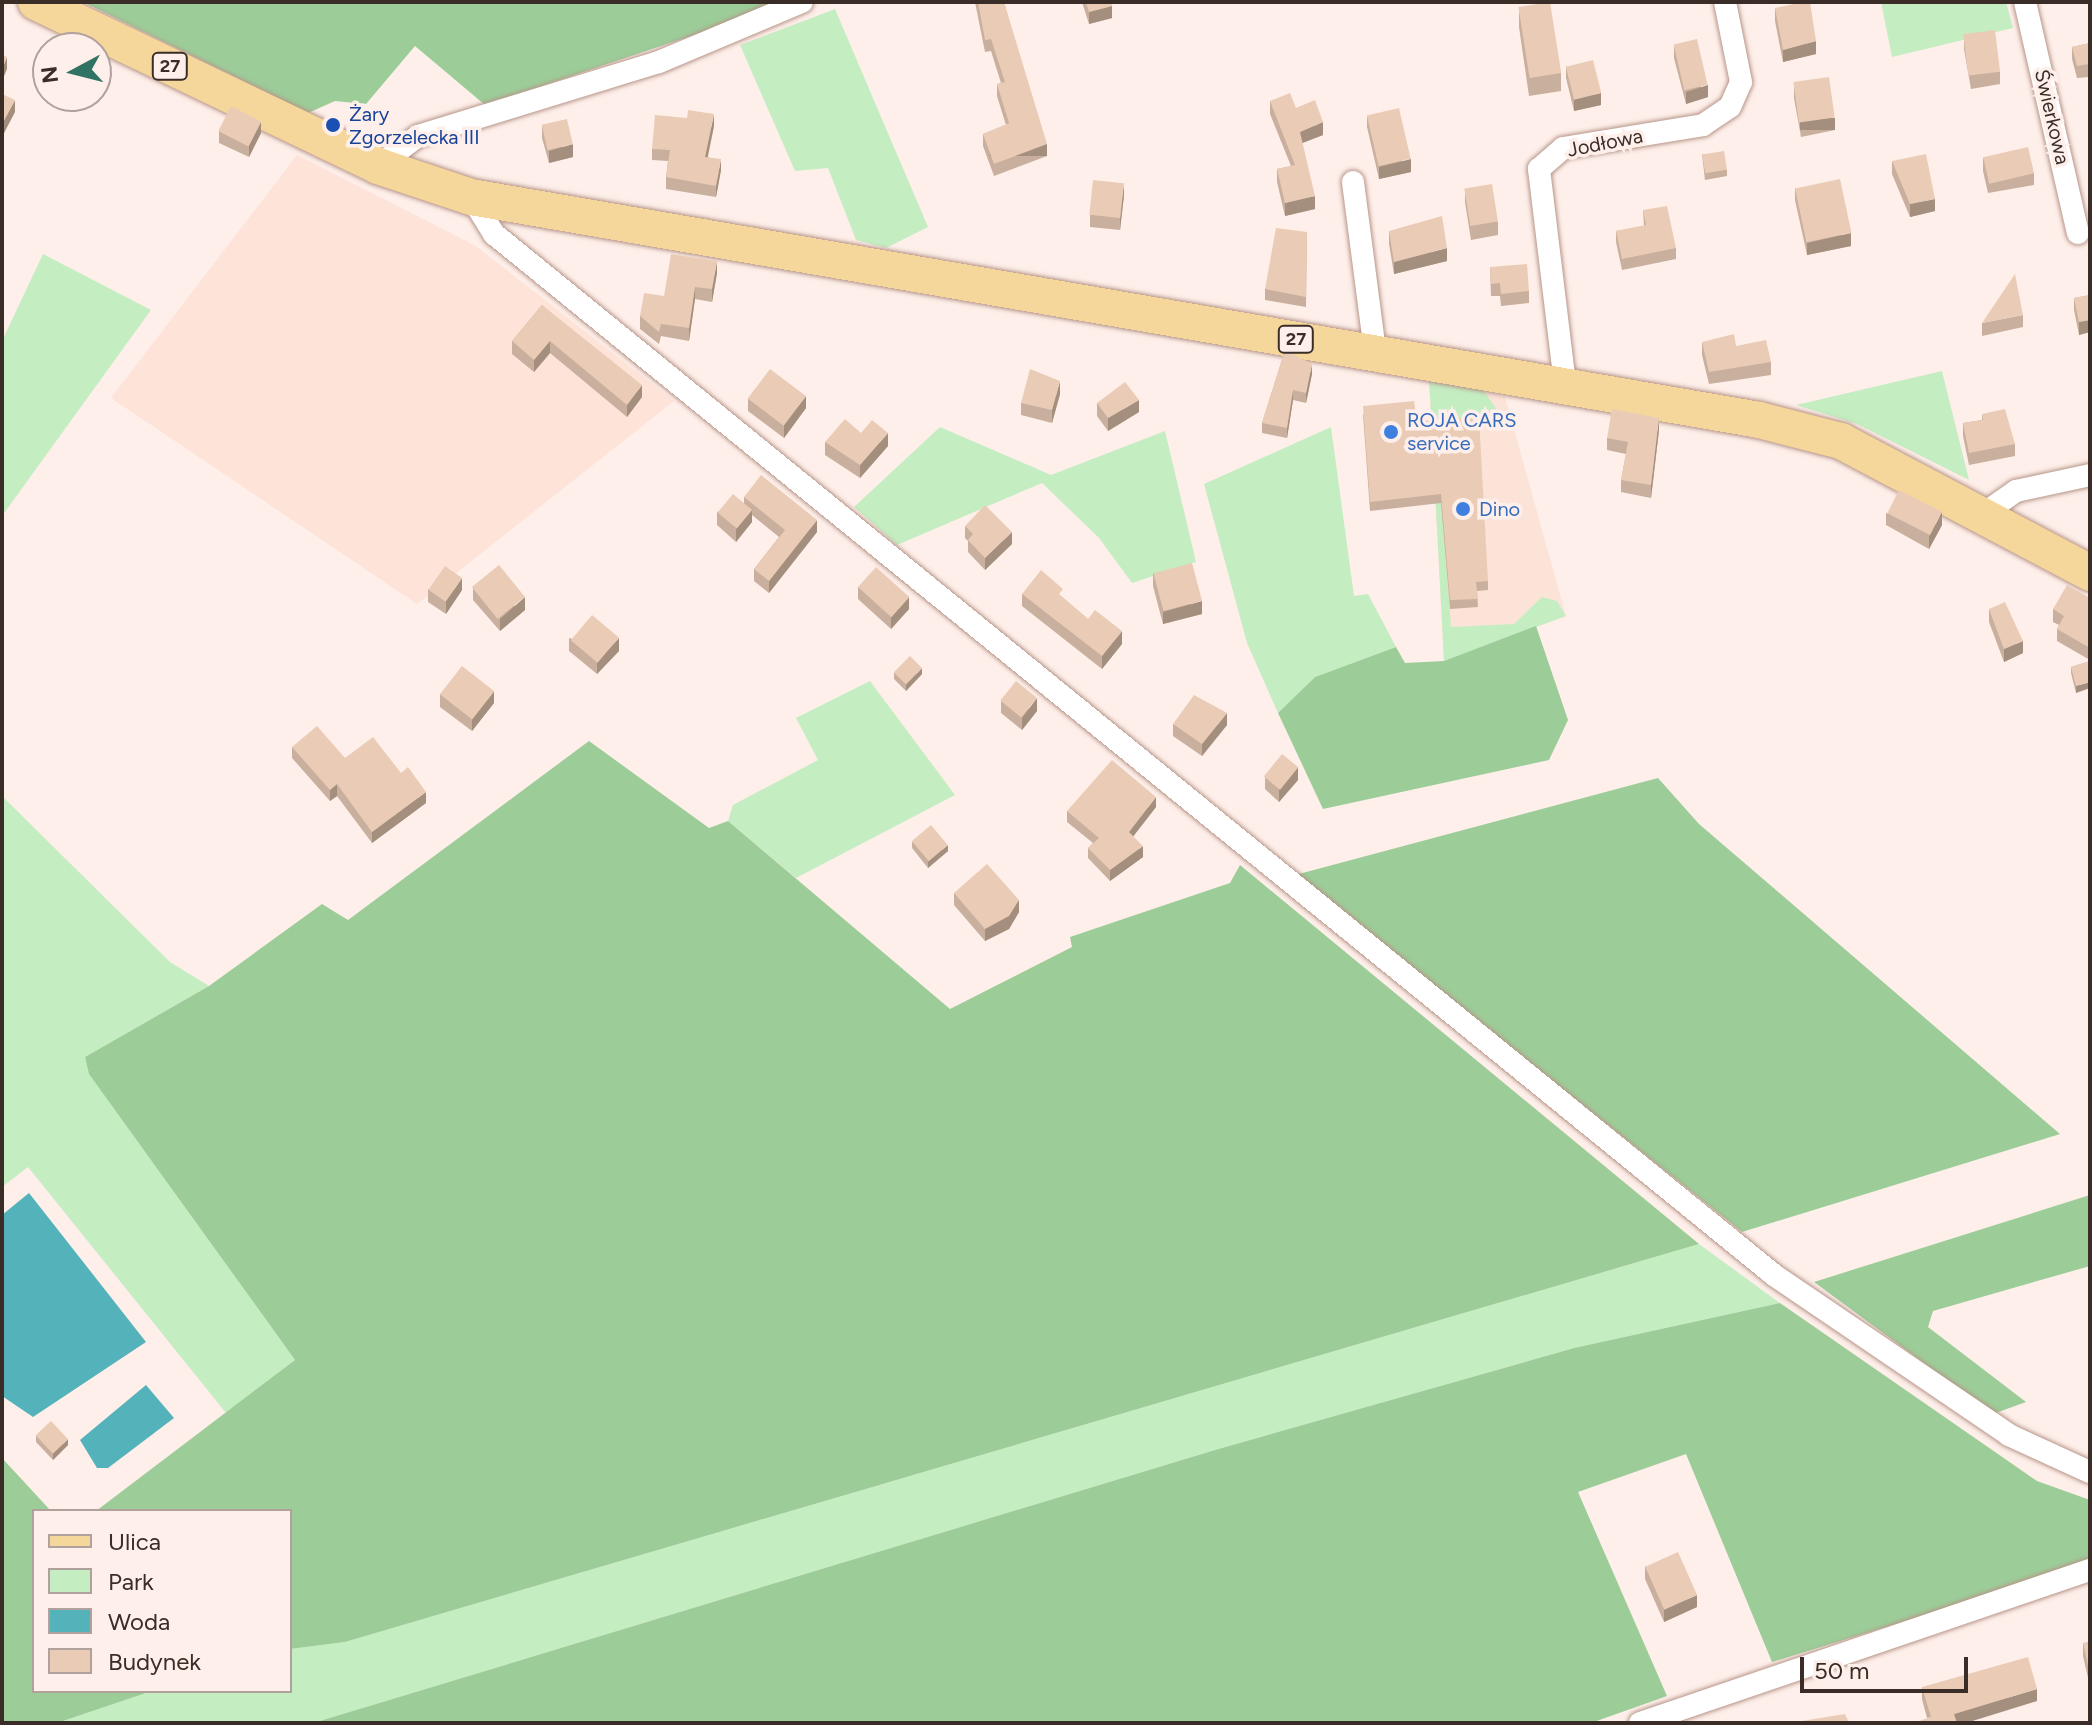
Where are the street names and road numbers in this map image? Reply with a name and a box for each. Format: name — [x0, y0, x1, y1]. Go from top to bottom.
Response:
road number: 27 — [150, 52, 190, 80]
street label: Świerkowa — [2029, 67, 2075, 167]
street label: Jodłowa — [1565, 124, 1645, 162]
road number: 27 — [1276, 325, 1316, 353]

